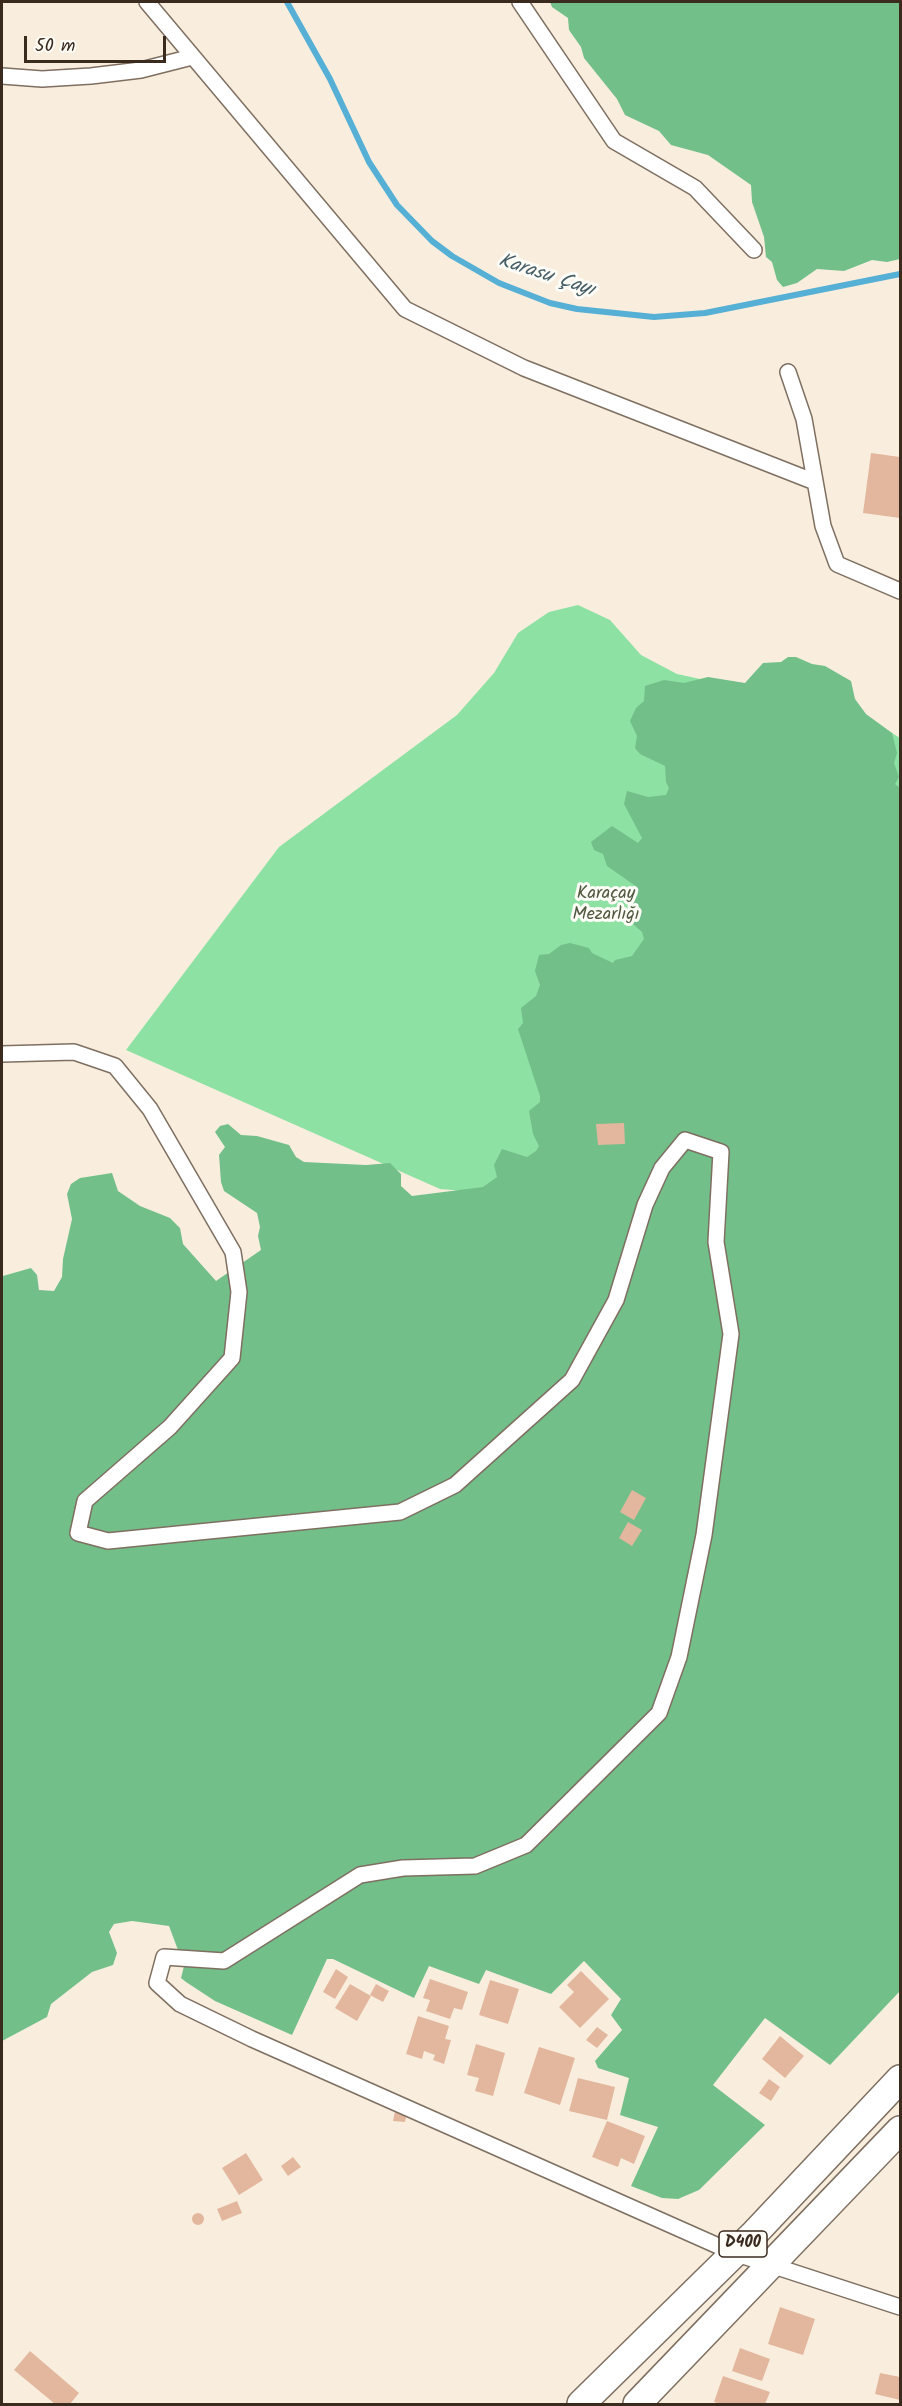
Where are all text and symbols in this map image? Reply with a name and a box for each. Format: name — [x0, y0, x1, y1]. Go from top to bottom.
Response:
scale bar — [27, 24, 170, 62]
text: 50 m — [35, 32, 75, 61]
water label: Karasu Çayı — [495, 250, 597, 304]
park label: Karaçay Mezarlığı — [573, 884, 639, 926]
road number: D400 — [719, 2231, 767, 2257]

